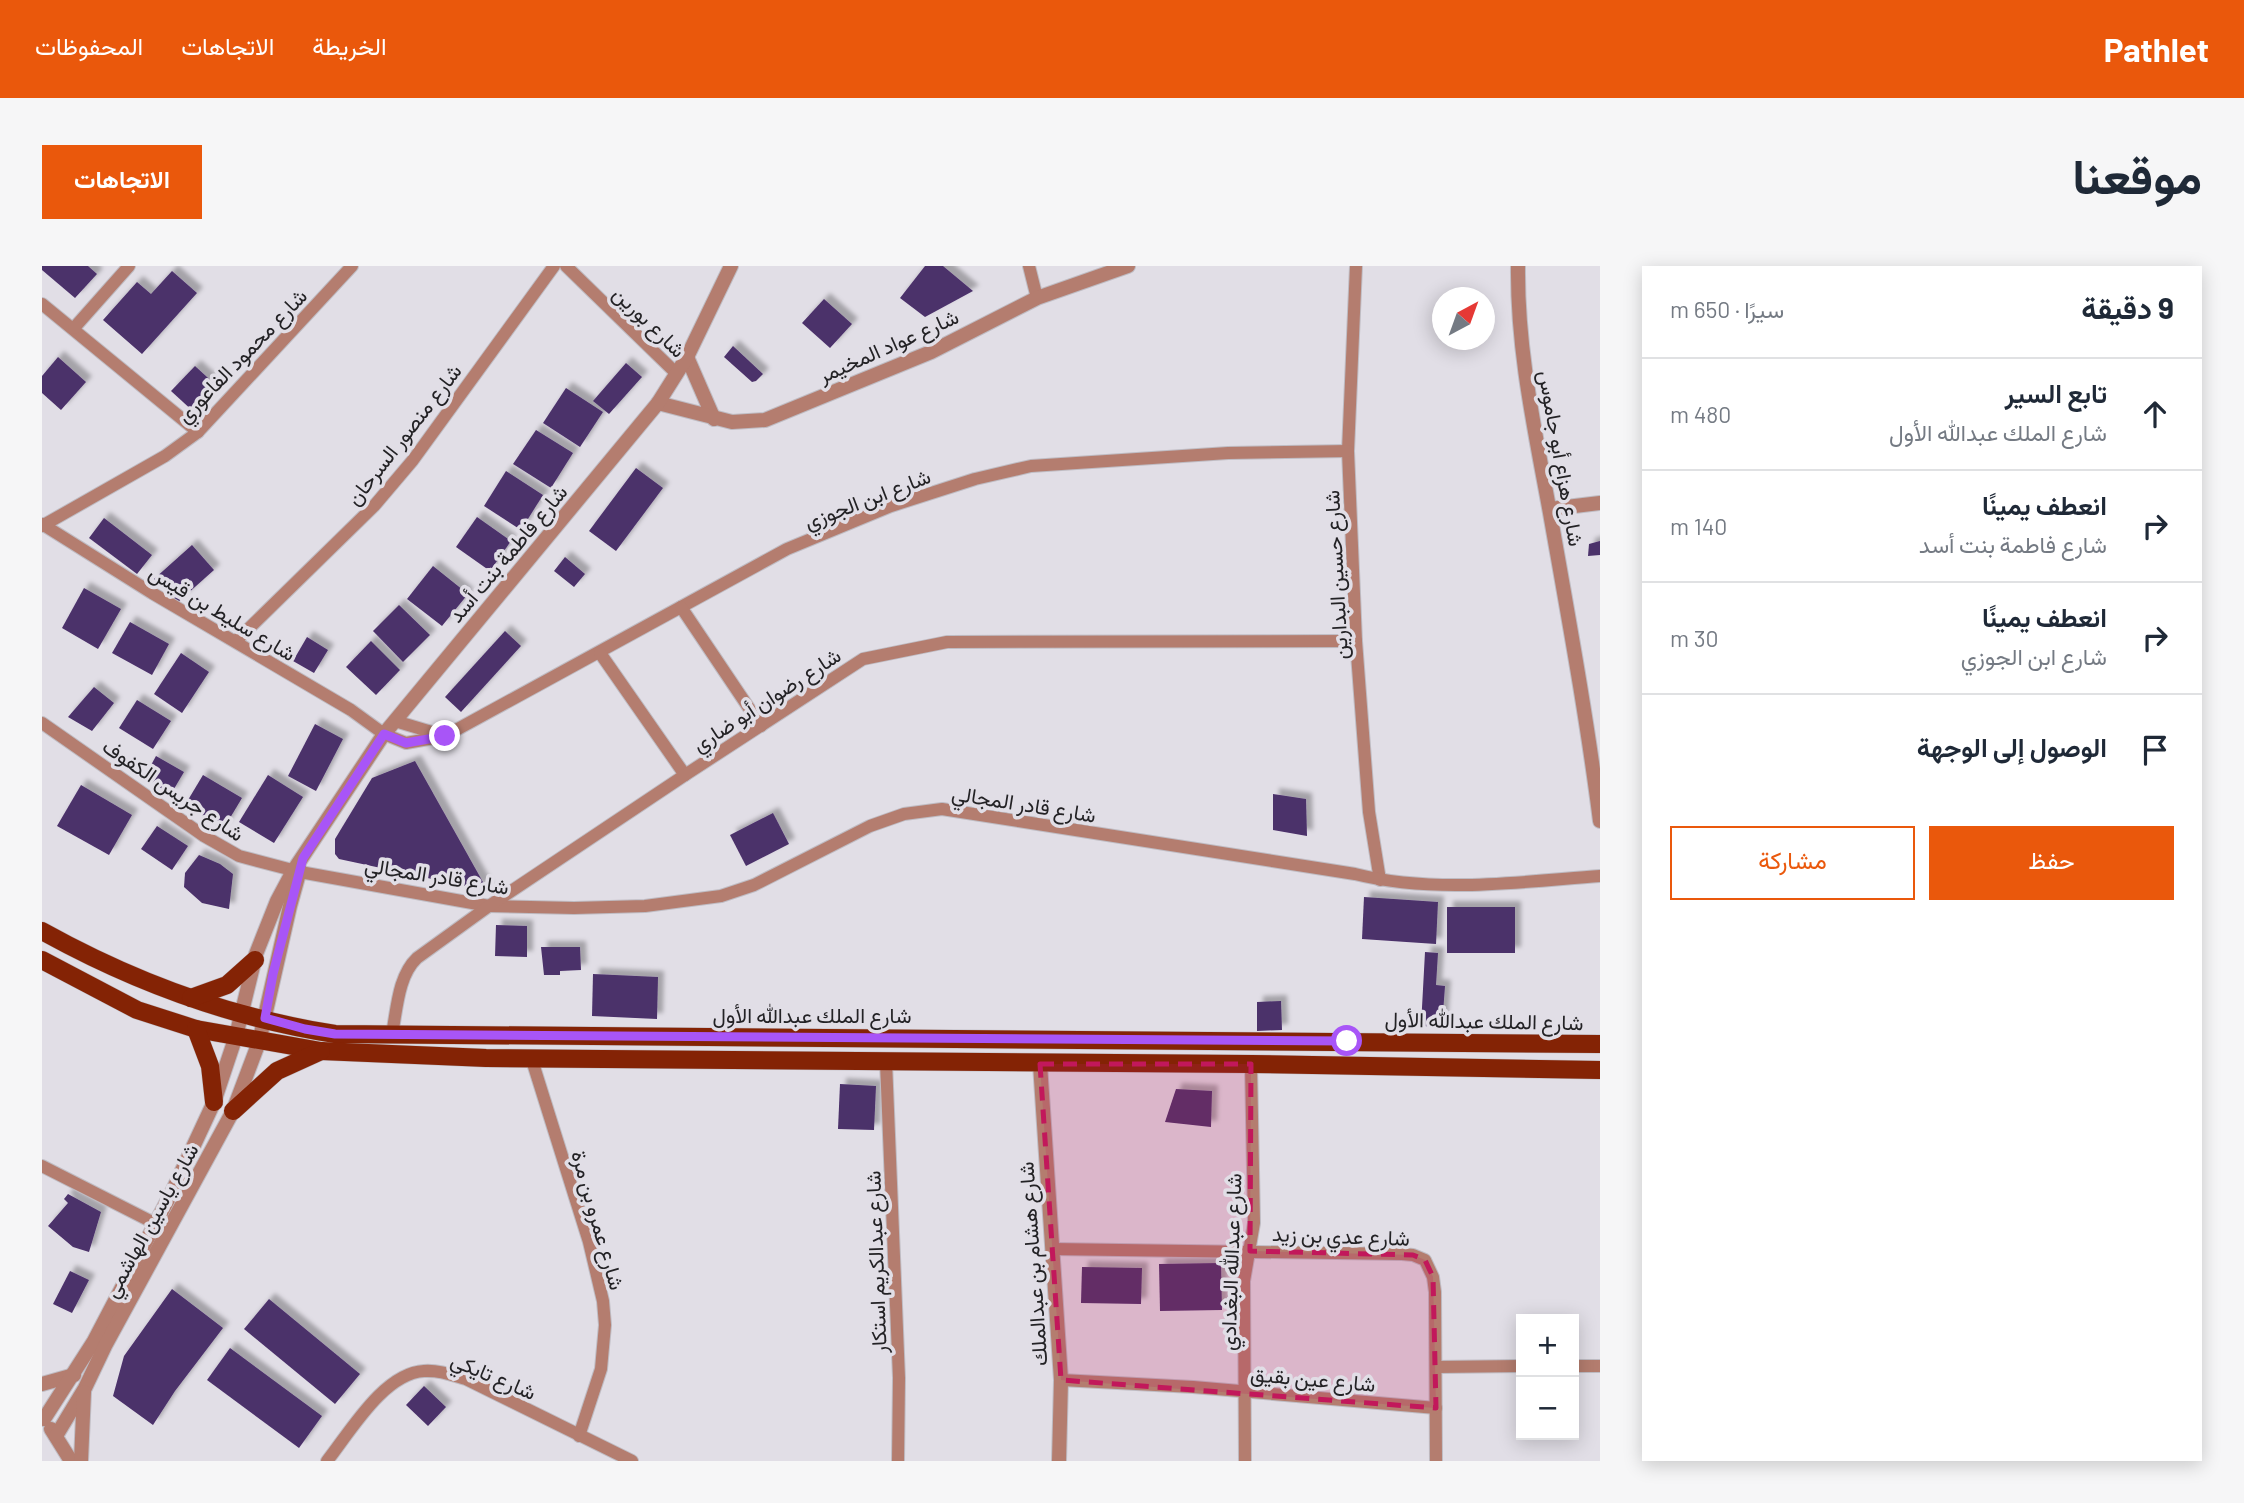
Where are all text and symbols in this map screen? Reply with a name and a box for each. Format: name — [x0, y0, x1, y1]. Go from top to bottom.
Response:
text: Pathlet — [2104, 29, 2209, 69]
text: المحفوظات — [35, 31, 143, 60]
text: الاتجاهات — [181, 31, 274, 60]
text: الخريطة — [312, 31, 387, 60]
button: الاتجاهات — [42, 145, 202, 219]
text: موقعنا — [2072, 145, 2202, 204]
street label: شارع بورين — [606, 280, 692, 364]
street label: شارع محمود الفاعوري — [171, 283, 316, 431]
north arrow — [1432, 287, 1495, 350]
text: 9 دقيقة — [2081, 289, 2174, 325]
text: سيرًا · 650 m — [1670, 295, 1784, 323]
street label: شارع عواد المخيمر — [813, 303, 963, 390]
street label: شارع منصور السرحان — [340, 358, 468, 511]
street label: شارع هزاع أبو جاموس — [1531, 368, 1590, 549]
text: تابع السير — [2005, 377, 2107, 408]
icon: ahead — [2136, 395, 2174, 433]
text: 480 m — [1670, 400, 1731, 428]
text: شارع الملك عبدالله الأول — [1889, 418, 2107, 446]
street label: شارع ابن الجوزي — [800, 462, 936, 539]
street label: شارع فاطمة بنت أسد — [442, 479, 574, 629]
street label: شارع حسين البدارين — [1318, 489, 1355, 660]
text: انعطف يمينًا — [1982, 489, 2107, 520]
icon: right — [2136, 507, 2174, 545]
text: 140 m — [1670, 512, 1727, 540]
text: شارع فاطمة بنت أسد — [1919, 530, 2107, 558]
street label: شارع سليط بن قيس — [144, 558, 301, 668]
text: انعطف يمينًا — [1982, 601, 2107, 632]
icon: right — [2136, 619, 2174, 657]
text: 30 m — [1670, 624, 1718, 652]
street label: شارع رضوان أبو ضاري — [687, 642, 848, 761]
text: شارع ابن الجوزي — [1961, 642, 2107, 670]
route end — [429, 720, 460, 751]
text: الوصول إلى الوجهة — [1917, 731, 2107, 762]
icon: arrive — [2136, 731, 2174, 769]
street label: شارع جريس الكفوف — [97, 733, 249, 848]
street label: شارع قادر المجالي — [949, 779, 1098, 833]
button: مشاركة — [1670, 826, 1915, 900]
button: حفظ — [1929, 826, 2174, 900]
street label: شارع قادر المجالي — [362, 851, 511, 905]
street label: شارع الملك عبدالله الأول — [713, 1002, 911, 1030]
street label: شارع الملك عبدالله الأول — [1384, 1006, 1584, 1037]
route start — [1331, 1025, 1362, 1056]
street label: شارع ياسين الهاشمي — [97, 1139, 208, 1304]
street label: شارع عمرو بن مرة — [564, 1147, 631, 1293]
street label: شارع هشام بن عبدالملك — [1012, 1161, 1055, 1367]
street label: شارع عبدالكريم استكار — [859, 1170, 894, 1355]
street label: شارع عبدالله البغدادي — [1214, 1173, 1252, 1351]
street label: شارع عدي بن زيد — [1271, 1220, 1410, 1256]
map controls — [1516, 1314, 1579, 1440]
button: + — [1516, 1314, 1579, 1377]
street label: شارع تايكي — [445, 1346, 540, 1410]
street label: شارع عين بقيق — [1249, 1360, 1377, 1399]
button: − — [1516, 1377, 1579, 1440]

